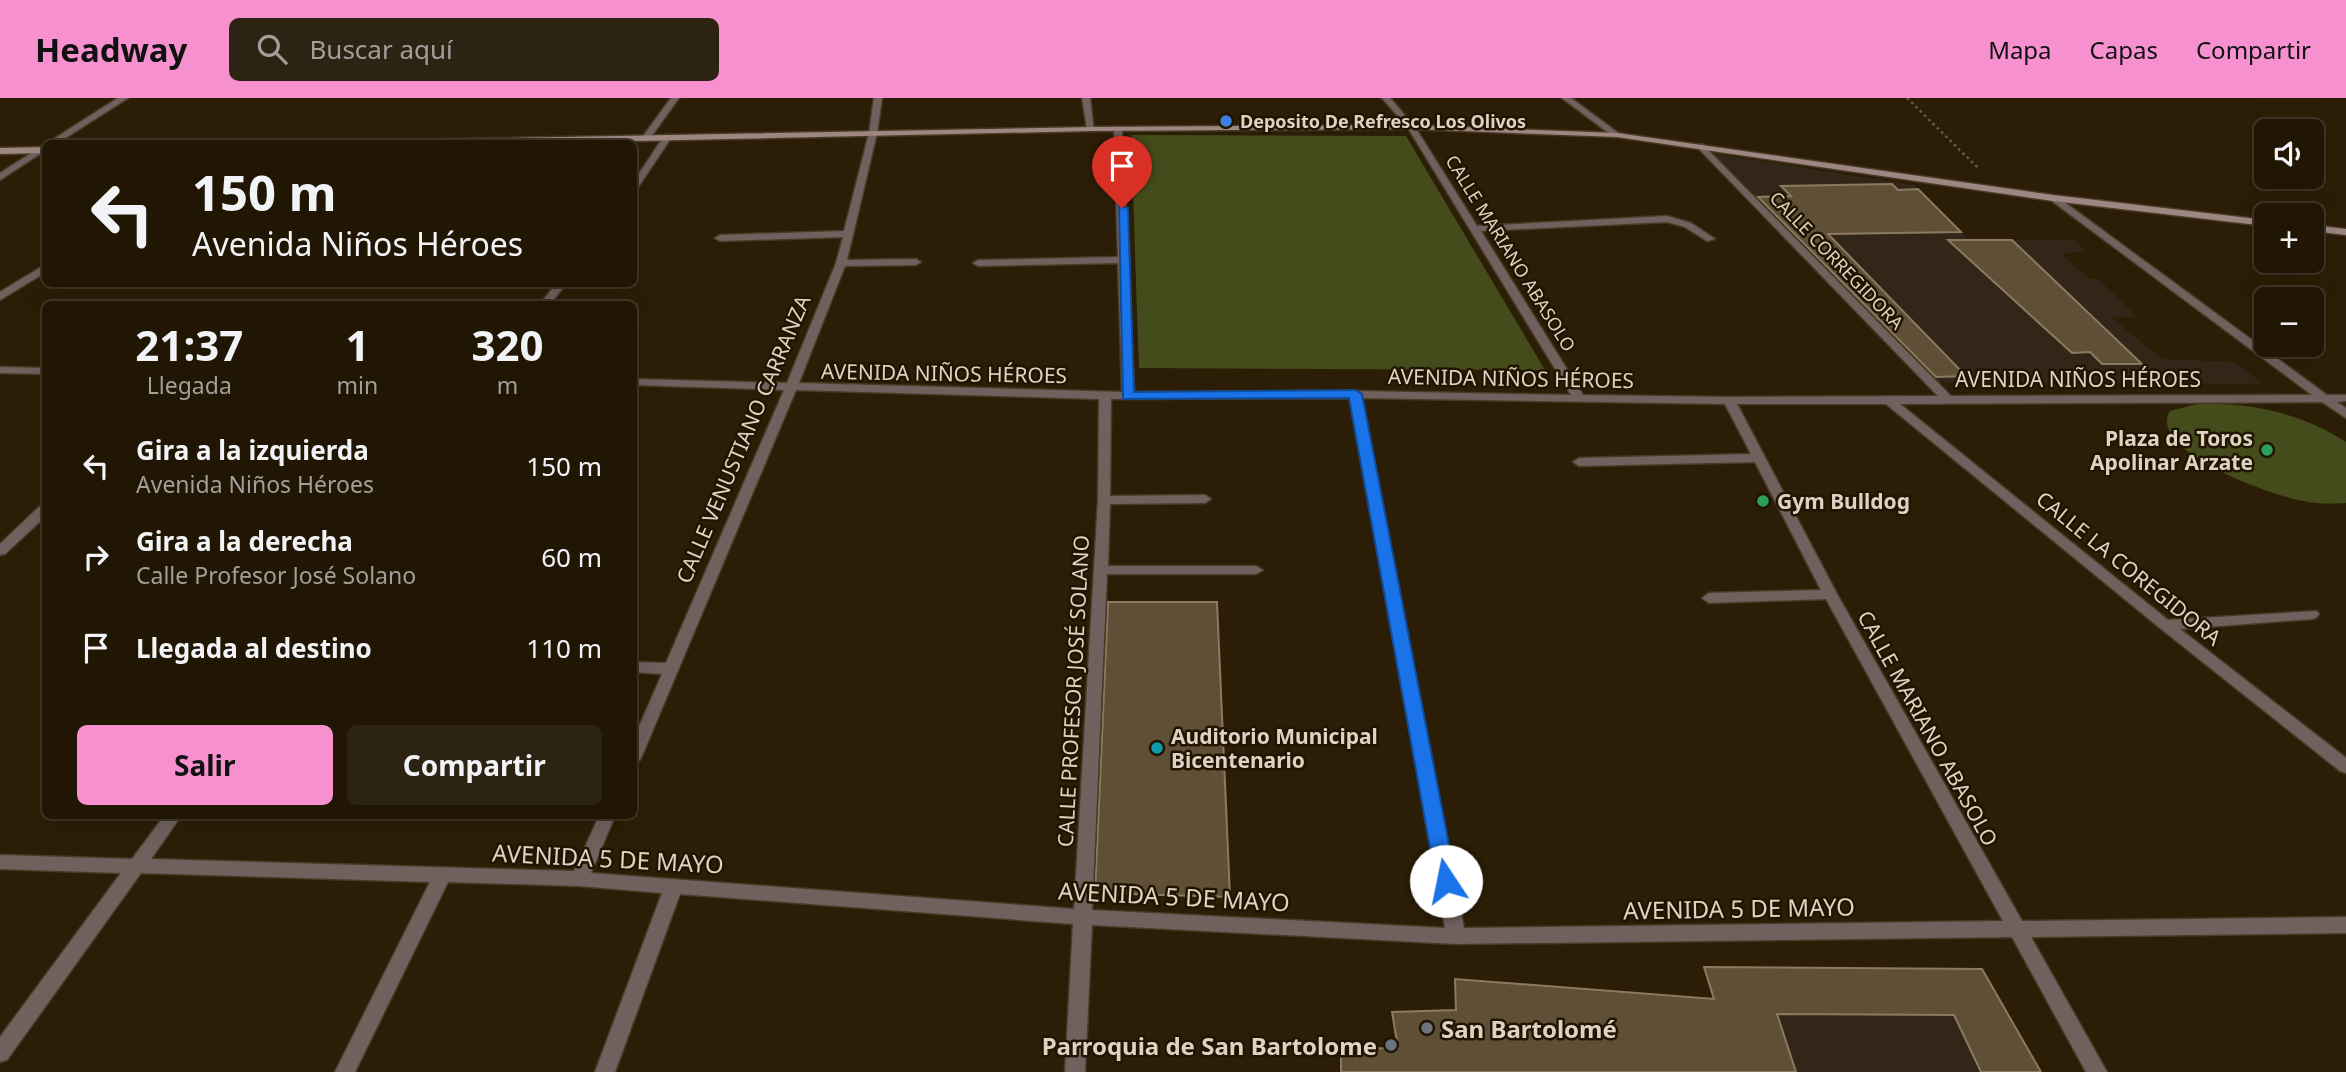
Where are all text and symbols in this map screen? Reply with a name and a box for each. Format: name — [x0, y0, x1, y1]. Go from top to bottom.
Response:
search box — [229, 18, 719, 81]
text: Headway — [35, 27, 187, 72]
icon: search — [253, 30, 291, 68]
text: Buscar aquí — [309, 31, 453, 67]
text: Mapa — [1988, 33, 2052, 66]
text: Capas — [2090, 33, 2158, 66]
text: Compartir — [2196, 33, 2311, 66]
place label: Deposito De Refresco Los Olivos — [1240, 109, 1526, 133]
marker: Deposito De Refresco Los Olivos — [1218, 113, 1234, 129]
map controls — [2254, 119, 2324, 357]
button: sound — [2254, 119, 2324, 189]
pin — [1092, 136, 1152, 208]
icon: arrive — [1103, 147, 1141, 185]
street label: CALLE MARIANO ABASOLO — [1441, 150, 1581, 356]
text: 150 m — [192, 159, 337, 225]
icon: left — [77, 168, 168, 259]
street label: CALLE CORREGIDORA — [1765, 186, 1910, 335]
button: + — [2254, 203, 2324, 273]
text: Avenida Niños Héroes — [192, 222, 523, 265]
button: − — [2254, 287, 2324, 357]
street label: CALLE VENUSTIANO CARRANZA — [669, 290, 817, 587]
text: 21:37 — [135, 316, 243, 373]
text: 1 — [345, 316, 369, 373]
text: 320 — [472, 316, 544, 373]
street label: AVENIDA NIÑOS HÉROES — [821, 357, 1067, 389]
street label: AVENIDA NIÑOS HÉROES — [1388, 362, 1634, 394]
street label: AVENIDA NIÑOS HÉROES — [1955, 365, 2201, 393]
text: Llegada — [147, 369, 232, 401]
text: min — [337, 369, 378, 401]
text: m — [497, 369, 518, 401]
place label: Plaza de Toros Apolinar Arzate — [2090, 424, 2253, 476]
text: Gira a la izquierda — [136, 432, 369, 468]
marker: Plaza de Toros Apolinar Arzate — [2259, 442, 2275, 458]
icon: left — [77, 447, 115, 485]
text: 150 m — [526, 448, 602, 484]
text: Avenida Niños Héroes — [136, 468, 374, 500]
street label: CALLE LA COREGIDORA — [2031, 485, 2228, 652]
place label: Gym Bulldog — [1777, 487, 1910, 515]
marker: Gym Bulldog — [1755, 493, 1771, 509]
text: Gira a la derecha — [136, 523, 353, 559]
street label: CALLE PROFESOR JOSÉ SOLANO — [1051, 534, 1095, 848]
icon: right — [77, 538, 115, 576]
text: 60 m — [541, 539, 602, 575]
text: Calle Profesor José Solano — [136, 559, 416, 591]
street label: CALLE MARIANO ABASOLO — [1851, 605, 2005, 851]
icon: arrive — [77, 629, 115, 667]
text: Llegada al destino — [136, 630, 372, 666]
text: 110 m — [526, 630, 602, 666]
place label: Auditorio Municipal Bicentenario — [1171, 722, 1378, 774]
button: Salir — [77, 725, 333, 805]
button: Compartir — [347, 725, 602, 805]
marker: Auditorio Municipal Bicentenario — [1149, 740, 1165, 756]
street label: AVENIDA 5 DE MAYO — [491, 835, 725, 881]
position arrow — [1409, 844, 1483, 918]
street label: AVENIDA 5 DE MAYO — [1057, 873, 1291, 919]
street label: AVENIDA 5 DE MAYO — [1623, 889, 1855, 927]
place label: San Bartolomé — [1441, 1012, 1617, 1045]
marker: San Bartolomé — [1419, 1020, 1435, 1036]
place label: Parroquia de San Bartolome — [1042, 1029, 1377, 1062]
marker: Parroquia de San Bartolome — [1383, 1037, 1399, 1053]

